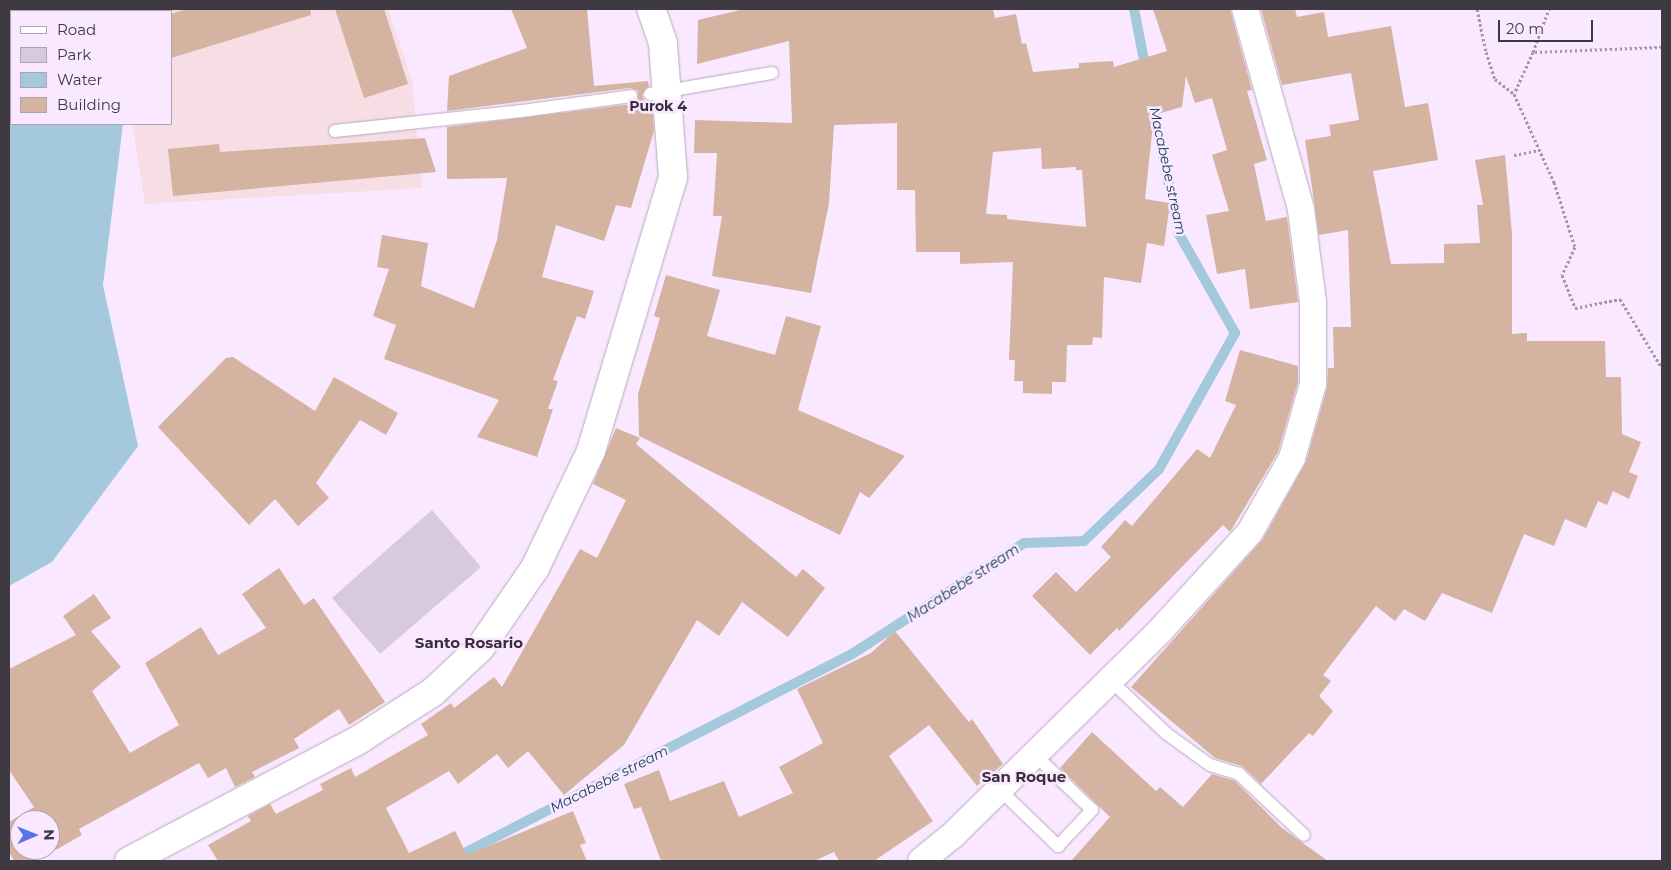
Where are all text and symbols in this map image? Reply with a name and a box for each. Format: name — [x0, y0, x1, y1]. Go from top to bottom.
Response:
legend — [10, 10, 172, 125]
scale bar — [1501, 10, 1596, 42]
text: 20 m — [1506, 19, 1544, 38]
text: Road — [57, 20, 96, 39]
text: Park — [57, 45, 91, 64]
text: Water — [57, 70, 103, 89]
text: Building — [57, 95, 121, 114]
district label: Purok 4 — [629, 98, 687, 114]
water label: Macabebe stream — [1146, 105, 1190, 237]
water label: Macabebe stream — [904, 540, 1022, 626]
district label: Santo Rosario — [415, 634, 523, 652]
water label: Macabebe stream — [547, 742, 671, 816]
district label: San Roque — [982, 768, 1066, 786]
north arrow — [10, 810, 60, 860]
text: N — [40, 829, 58, 841]

